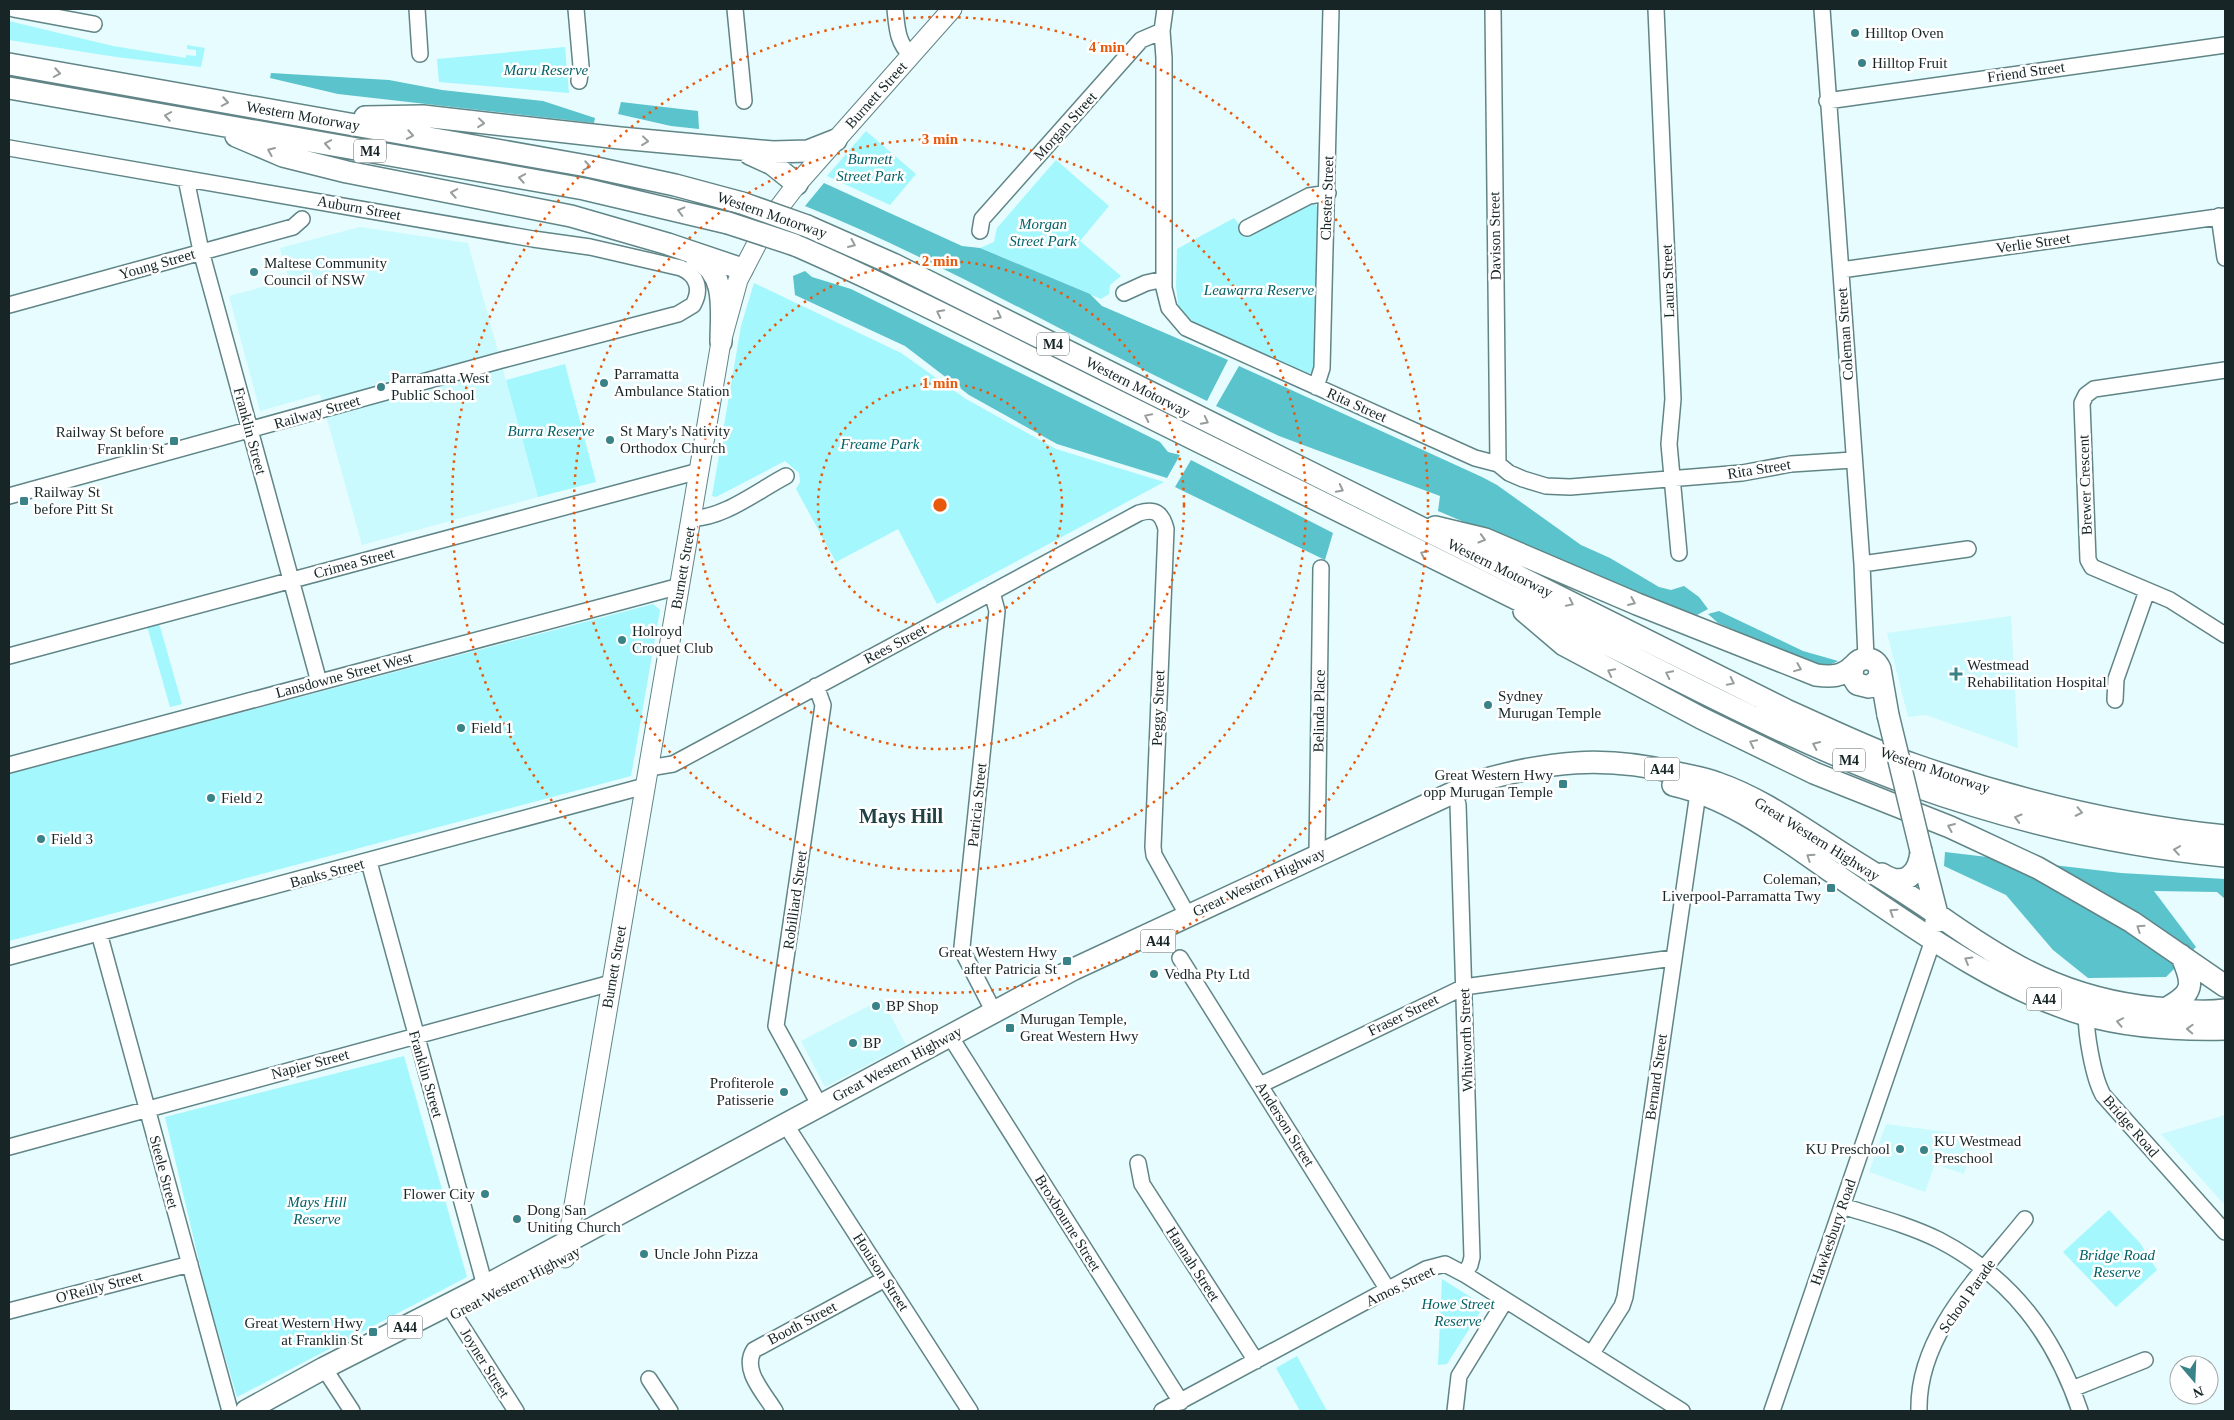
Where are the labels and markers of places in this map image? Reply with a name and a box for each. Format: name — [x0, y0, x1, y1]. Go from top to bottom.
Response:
place label: Hilltop Oven — [1865, 25, 1944, 41]
marker: Hilltop Oven — [1849, 27, 1861, 39]
place label: Hilltop Fruit — [1872, 55, 1948, 71]
marker: Hilltop Fruit — [1856, 57, 1868, 69]
place label: Maltese Community Council of NSW — [264, 255, 387, 288]
marker: Maltese Community Council of NSW — [248, 266, 260, 278]
place label: Parramatta Ambulance Station — [614, 366, 730, 399]
place label: Parramatta West Public School — [391, 370, 490, 403]
marker: Parramatta Ambulance Station — [598, 377, 610, 389]
marker: Parramatta West Public School — [375, 381, 387, 393]
place label: St Mary's Nativity Orthodox Church — [620, 423, 731, 456]
place label: Railway St before Franklin St — [56, 424, 165, 457]
marker: St Mary's Nativity Orthodox Church — [604, 434, 616, 446]
marker: Railway St before Franklin St — [168, 435, 180, 447]
place label: Railway St before Pitt St — [34, 484, 114, 517]
marker: Railway St before Pitt St — [18, 495, 30, 507]
centre of rings — [931, 496, 949, 514]
place label: Holroyd Croquet Club — [632, 623, 713, 656]
marker: Holroyd Croquet Club — [616, 634, 628, 646]
place label: Westmead Rehabilitation Hospital — [1967, 657, 2107, 690]
marker: Westmead Rehabilitation Hospital — [1949, 667, 1963, 681]
place label: Sydney Murugan Temple — [1498, 688, 1602, 721]
marker: Sydney Murugan Temple — [1482, 699, 1494, 711]
place label: Field 1 — [471, 720, 513, 736]
marker: Field 1 — [455, 722, 467, 734]
place label: Great Western Hwy opp Murugan Temple — [1424, 767, 1553, 800]
marker: Great Western Hwy opp Murugan Temple — [1557, 778, 1569, 790]
place label: Field 2 — [221, 790, 263, 806]
marker: Field 2 — [205, 792, 217, 804]
place label: Field 3 — [51, 831, 93, 847]
marker: Field 3 — [35, 833, 47, 845]
place label: Coleman, Liverpool-Parramatta Twy — [1662, 871, 1821, 904]
marker: Coleman, Liverpool-Parramatta Twy — [1825, 882, 1837, 894]
place label: Great Western Hwy after Patricia St — [939, 944, 1058, 977]
marker: Great Western Hwy after Patricia St — [1061, 955, 1073, 967]
place label: Vedha Pty Ltd — [1164, 966, 1250, 982]
marker: Vedha Pty Ltd — [1148, 968, 1160, 980]
place label: BP Shop — [886, 998, 938, 1014]
marker: BP Shop — [870, 1000, 882, 1012]
place label: Murugan Temple, Great Western Hwy — [1020, 1011, 1139, 1044]
marker: Murugan Temple, Great Western Hwy — [1004, 1022, 1016, 1034]
place label: BP — [863, 1035, 881, 1051]
marker: BP — [847, 1037, 859, 1049]
place label: Profiterole Patisserie — [710, 1075, 774, 1108]
marker: Profiterole Patisserie — [778, 1086, 790, 1098]
place label: KU Westmead Preschool — [1934, 1133, 2022, 1166]
place label: KU Preschool — [1805, 1141, 1890, 1157]
marker: KU Preschool — [1894, 1143, 1906, 1155]
marker: KU Westmead Preschool — [1918, 1144, 1930, 1156]
place label: Flower City — [403, 1186, 475, 1202]
marker: Flower City — [479, 1188, 491, 1200]
place label: Dong San Uniting Church — [527, 1202, 621, 1235]
marker: Dong San Uniting Church — [511, 1213, 523, 1225]
place label: Uncle John Pizza — [654, 1246, 758, 1262]
marker: Uncle John Pizza — [638, 1248, 650, 1260]
place label: Great Western Hwy at Franklin St — [245, 1315, 364, 1348]
marker: Great Western Hwy at Franklin St — [367, 1326, 379, 1338]

